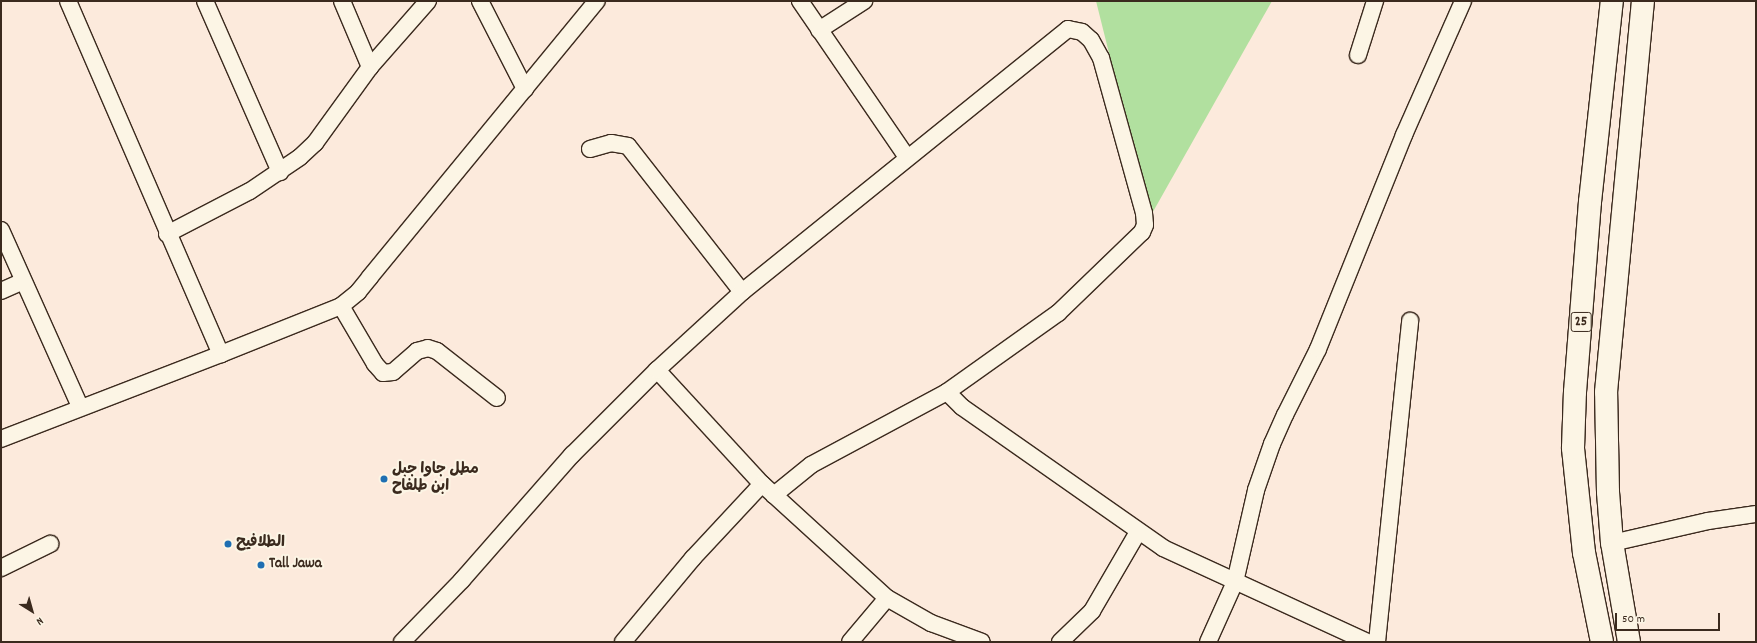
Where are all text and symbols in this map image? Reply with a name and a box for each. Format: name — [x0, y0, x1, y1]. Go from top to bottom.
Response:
road number: 25 — [1570, 310, 1592, 334]
place label: مطل جاوا جبل ابن طلفاح — [392, 461, 479, 496]
marker: مطل جاوا جبل ابن طلفاح — [379, 474, 389, 484]
place label: الطلافيح — [236, 535, 285, 553]
marker: الطلافيح — [223, 539, 233, 549]
place label: Tall Jawa — [269, 556, 322, 574]
marker: Tall Jawa — [256, 560, 266, 570]
north arrow — [12, 591, 52, 631]
scale bar — [1617, 605, 1722, 631]
text: 50 m — [1622, 611, 1645, 628]
text: N — [32, 613, 46, 629]

